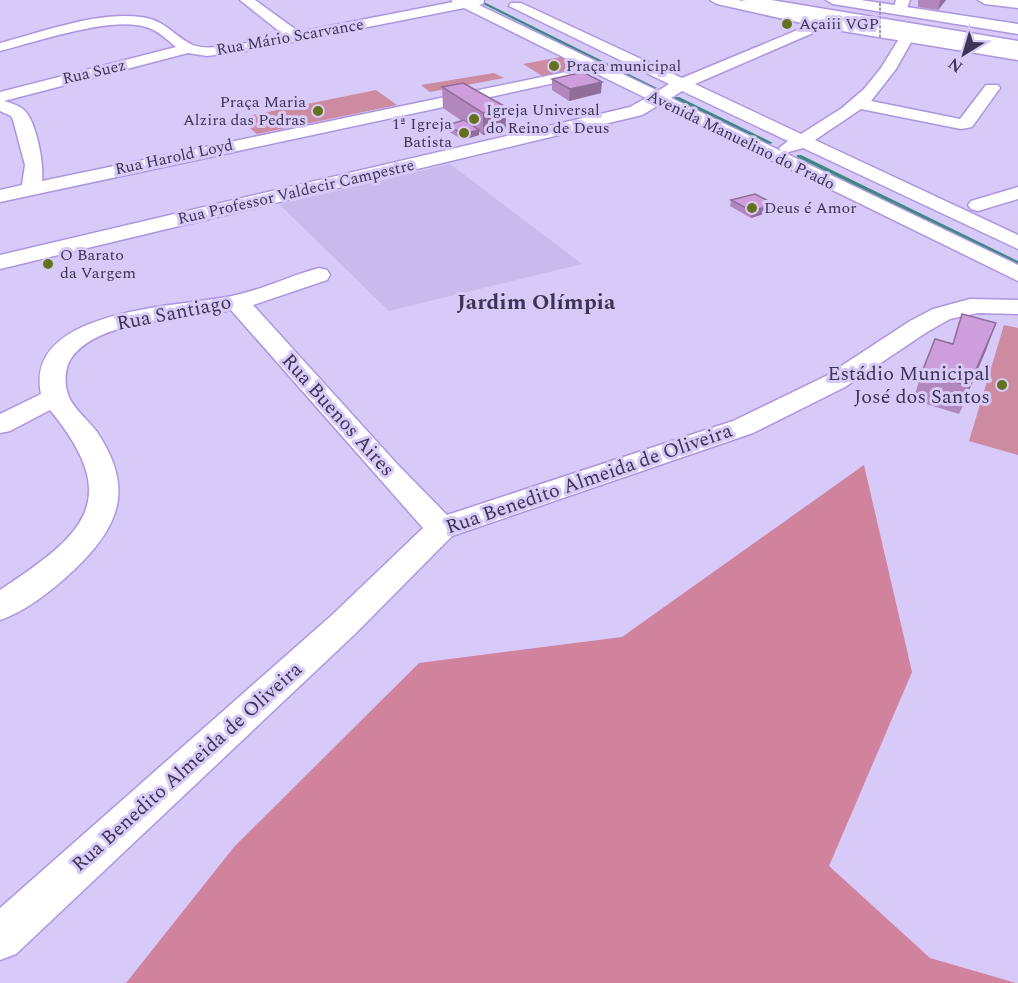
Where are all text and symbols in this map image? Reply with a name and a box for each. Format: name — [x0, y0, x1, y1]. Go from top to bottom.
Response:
street label: Rua Mário Scarvance — [214, 12, 366, 62]
place label: Açaiii VGP — [799, 12, 879, 36]
marker: Açaiii VGP — [780, 17, 794, 31]
north arrow — [934, 24, 994, 84]
text: N — [943, 52, 968, 79]
street label: Rua Suez — [60, 53, 128, 91]
place label: Praça municipal — [566, 54, 681, 78]
marker: Praça municipal — [547, 59, 561, 73]
street label: Avenida Manuelino do Prado — [643, 84, 839, 196]
place label: Praça Maria Alzira das Pedras — [183, 90, 306, 132]
place label: Igreja Universal do Reino de Deus — [486, 98, 610, 140]
marker: Praça Maria Alzira das Pedras — [311, 104, 325, 118]
place label: 1ª Igreja Batista — [392, 112, 452, 154]
marker: Igreja Universal do Reino de Deus — [467, 112, 481, 126]
marker: 1ª Igreja Batista — [457, 126, 471, 140]
street label: Rua Harold Loyd — [113, 133, 235, 181]
street label: Rua Professor Valdecir Campestre — [175, 153, 417, 231]
place label: Deus é Amor — [764, 196, 857, 220]
marker: Deus é Amor — [745, 201, 759, 215]
place label: O Barato da Vargem — [60, 243, 136, 285]
marker: O Barato da Vargem — [41, 257, 55, 271]
district label: Jardim Olímpia — [457, 286, 616, 319]
street label: Rua Santiago — [114, 287, 234, 339]
street label: Rua Buenos Aires — [274, 347, 402, 483]
place label: Estádio Municipal José dos Santos — [827, 359, 990, 412]
marker: Estádio Municipal José dos Santos — [995, 378, 1009, 392]
street label: Rua Benedito Almeida de Oliveira — [442, 416, 737, 542]
street label: Rua Benedito Almeida de Oliveira — [65, 655, 309, 879]

